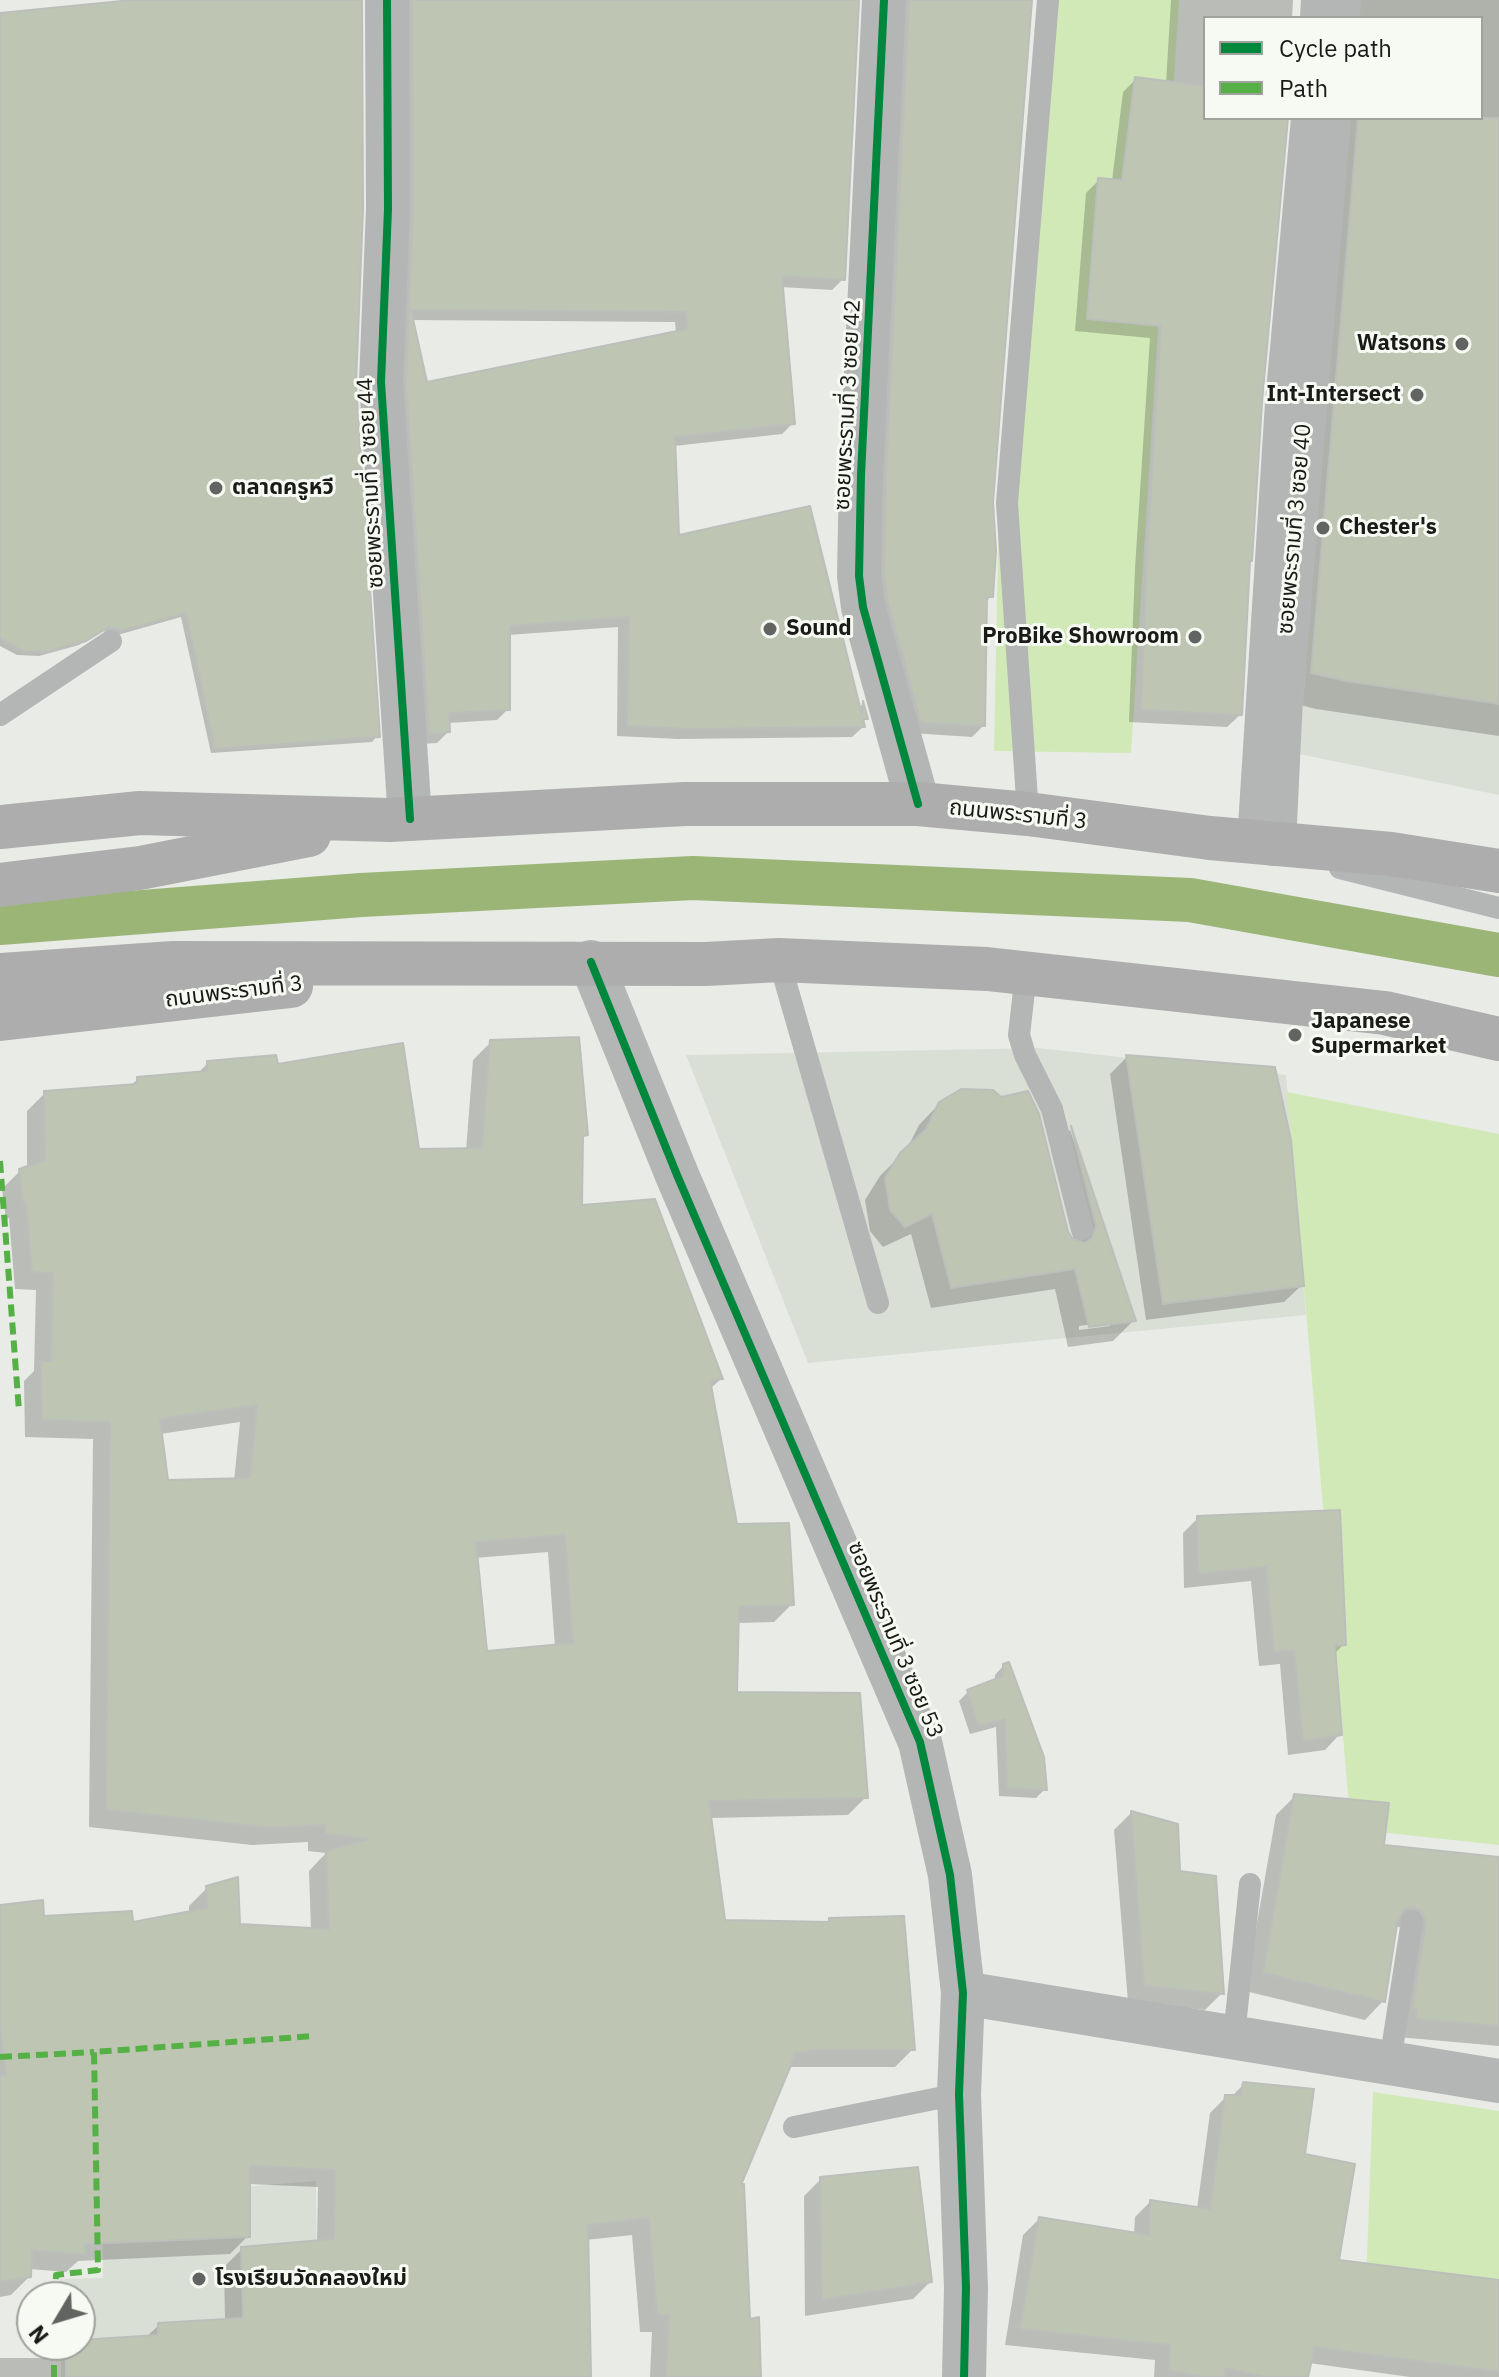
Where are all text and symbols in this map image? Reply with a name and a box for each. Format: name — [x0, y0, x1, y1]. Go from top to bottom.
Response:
legend — [1203, 16, 1483, 120]
text: Cycle path — [1279, 32, 1392, 64]
text: Path — [1279, 72, 1328, 104]
street label: ซอยพระรามที่ 3 ซอย 42 — [829, 299, 867, 511]
place label: Watsons — [1357, 331, 1446, 357]
marker: Watsons — [1453, 335, 1471, 353]
street label: ซอยพระรามที่ 3 ซอย 44 — [352, 377, 390, 589]
place label: Int-Intersect — [1267, 382, 1401, 408]
marker: Int-Intersect — [1408, 386, 1426, 404]
street label: ซอยพระรามที่ 3 ซอย 40 — [1273, 423, 1317, 635]
place label: ตลาดครูหวี — [232, 475, 334, 501]
marker: ตลาดครูหวี — [207, 479, 225, 497]
place label: Chester's — [1339, 515, 1437, 541]
marker: Chester's — [1314, 519, 1332, 537]
place label: Sound — [786, 616, 852, 642]
marker: Sound — [761, 620, 779, 638]
place label: ProBike Showroom — [982, 624, 1179, 650]
marker: ProBike Showroom — [1186, 628, 1204, 646]
street label: ถนนพระรามที่ 3 — [948, 795, 1088, 835]
street label: ถนนพระรามที่ 3 — [164, 970, 304, 1014]
place label: Japanese Supermarket — [1311, 1009, 1446, 1060]
marker: Japanese Supermarket — [1286, 1026, 1304, 1044]
street label: ซอยพระรามที่ 3 ซอย 53 — [842, 1538, 948, 1742]
place label: โรงเรียนวัดคลองใหม่ — [215, 2266, 407, 2292]
marker: โรงเรียนวัดคลองใหม่ — [190, 2270, 208, 2288]
north arrow — [16, 2281, 96, 2361]
text: N — [22, 2320, 55, 2350]

